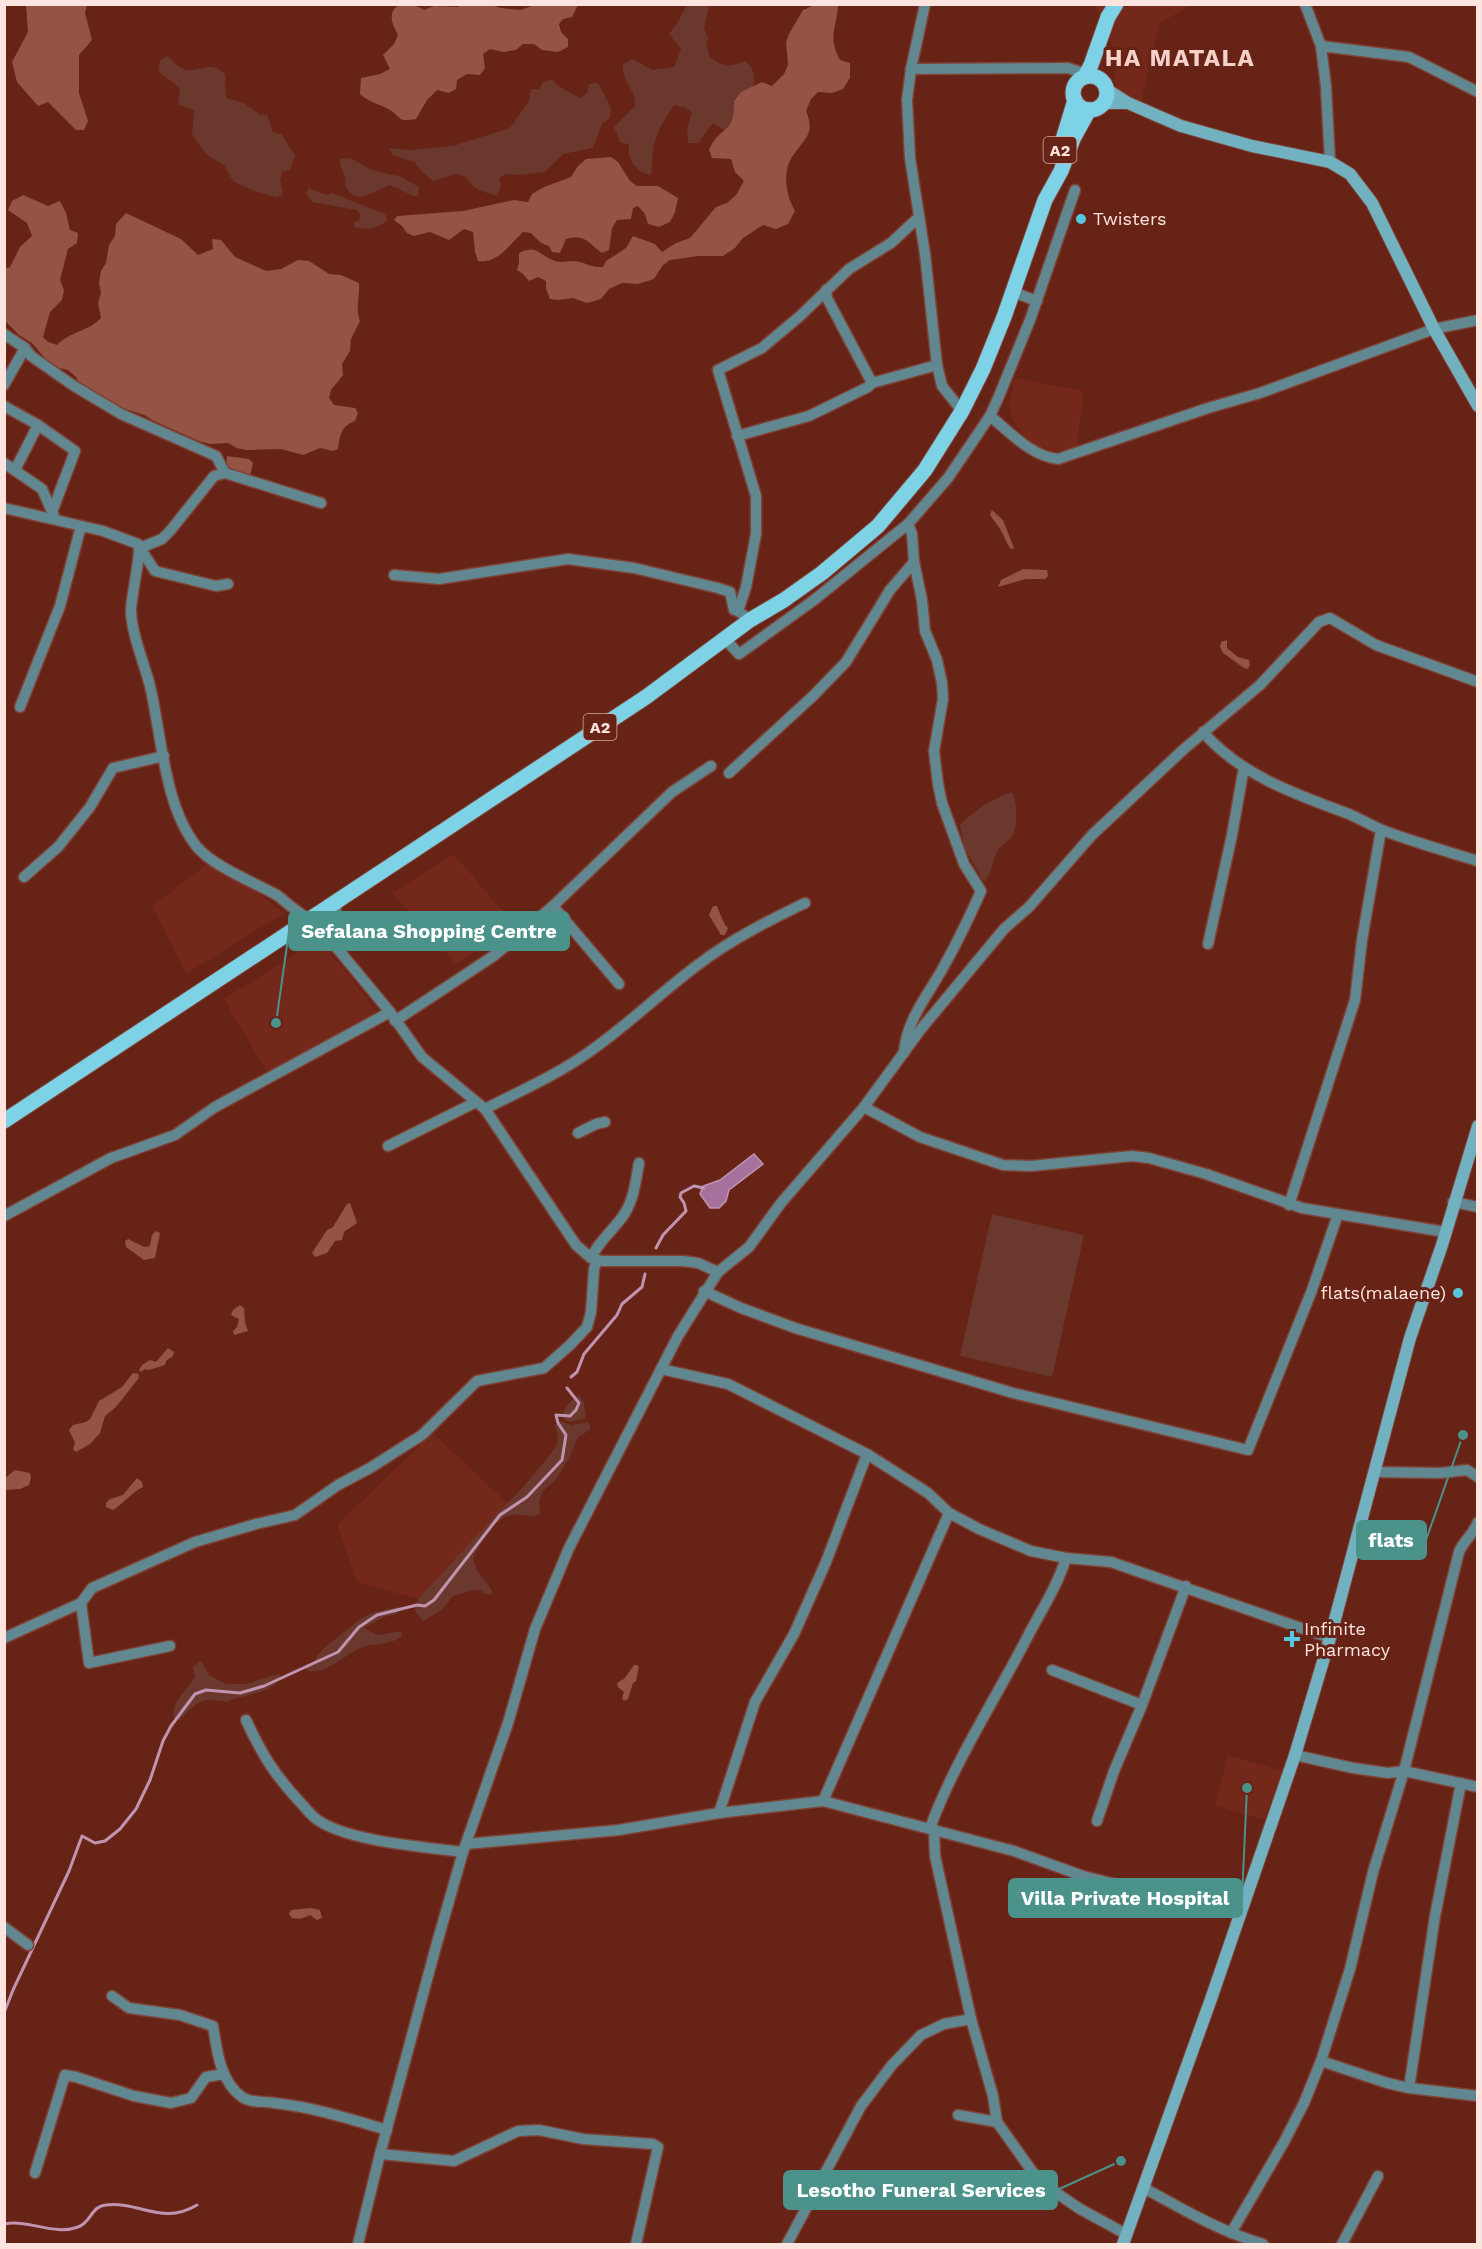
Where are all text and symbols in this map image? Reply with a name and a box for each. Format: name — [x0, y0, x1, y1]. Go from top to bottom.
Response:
district label: HA MATALA — [1105, 44, 1255, 72]
road number: A2 — [1044, 137, 1076, 163]
place label: Twisters — [1093, 208, 1166, 229]
marker: Twisters — [1074, 212, 1088, 226]
road number: A2 — [584, 714, 616, 740]
callout: Sefalana Shopping Centre — [289, 912, 569, 950]
text: Sefalana Shopping Centre — [301, 919, 557, 943]
place label: flats(malaene) — [1320, 1282, 1446, 1303]
marker: flats(malaene) — [1451, 1286, 1465, 1300]
callout: flats — [1357, 1521, 1426, 1559]
text: flats — [1368, 1528, 1414, 1552]
place label: Infinite Pharmacy — [1304, 1618, 1391, 1660]
marker: Infinite Pharmacy — [1285, 1632, 1299, 1646]
callout: Villa Private Hospital — [1009, 1879, 1242, 1917]
text: Villa Private Hospital — [1021, 1886, 1230, 1910]
callout: Lesotho Funeral Services — [784, 2171, 1057, 2209]
text: Lesotho Funeral Services — [796, 2178, 1046, 2202]

